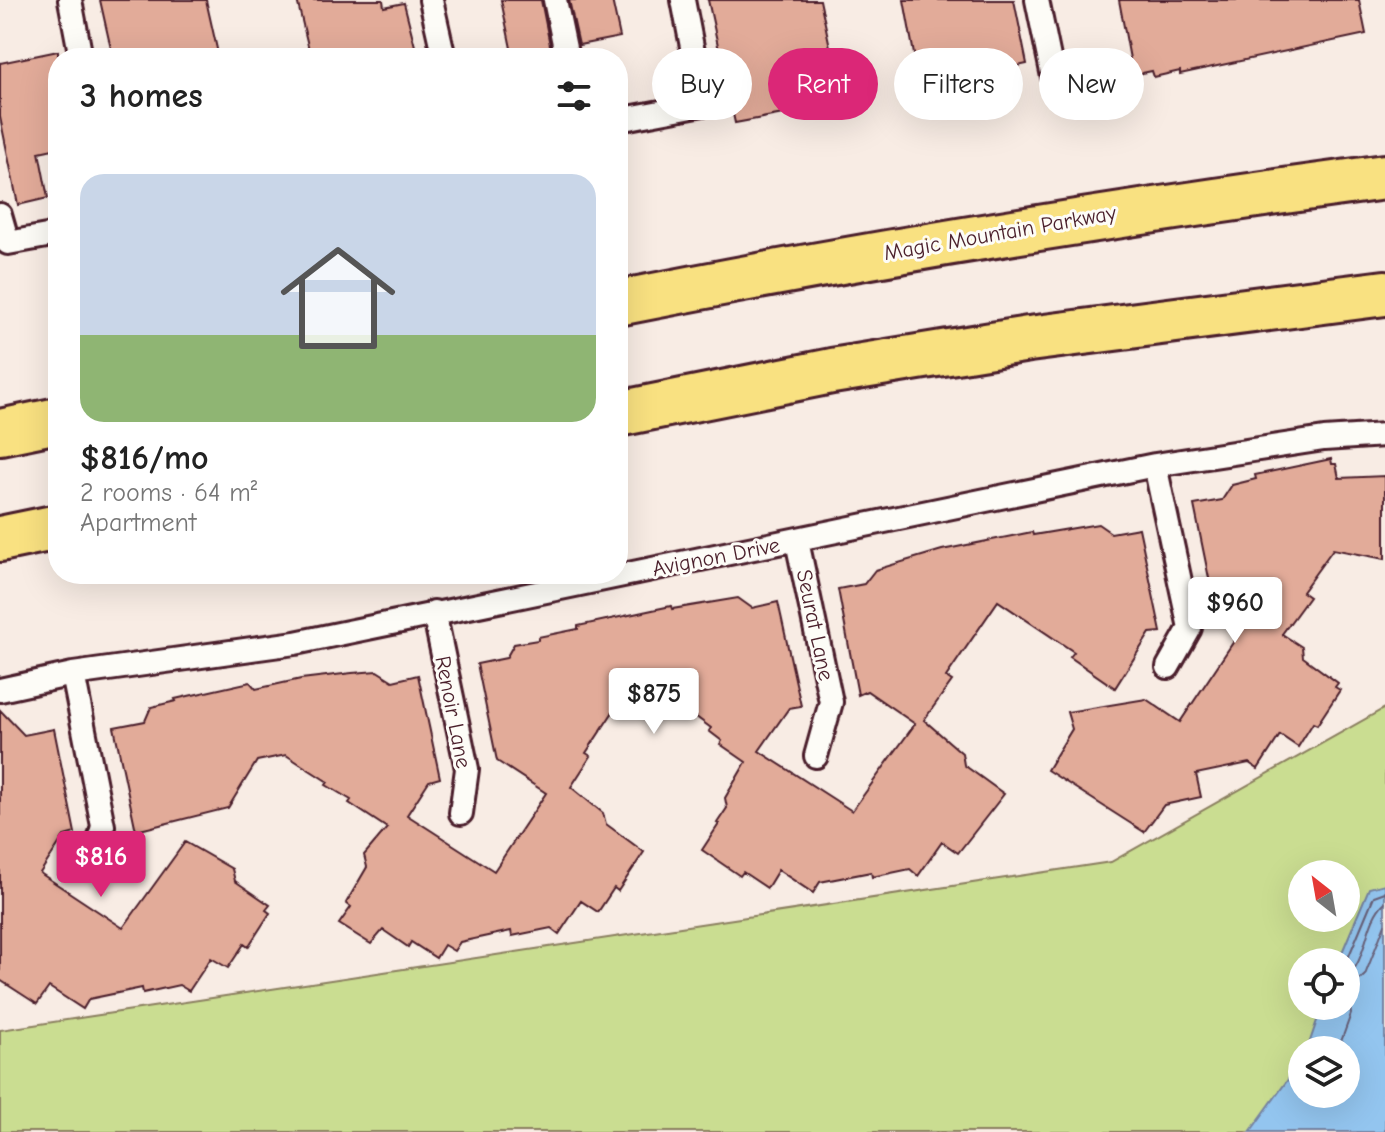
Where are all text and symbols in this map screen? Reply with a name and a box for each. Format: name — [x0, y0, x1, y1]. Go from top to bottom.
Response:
chip: Buy — [652, 48, 752, 120]
chip: Rent — [768, 48, 878, 120]
chip: Filters — [894, 48, 1023, 120]
chip: New — [1039, 48, 1144, 120]
icon: filters — [552, 74, 596, 118]
text: 3 homes — [80, 76, 203, 116]
street label: Magic Mountain Parkway — [882, 200, 1118, 266]
icon: home — [266, 226, 410, 370]
text: $816/mo — [80, 438, 209, 478]
text: 2 rooms · 64 m² — [80, 478, 257, 508]
text: Apartment — [80, 508, 196, 538]
street label: Avignon Drive — [650, 532, 782, 582]
street label: Seurat Lane — [791, 567, 839, 683]
pin: $960 — [1188, 577, 1282, 645]
text: $960 — [1206, 588, 1264, 618]
street label: Renoir Lane — [429, 654, 477, 770]
pin: $875 — [607, 668, 701, 736]
text: $875 — [627, 679, 681, 709]
pin: $816 — [54, 831, 148, 899]
text: $816 — [75, 842, 127, 872]
north arrow — [1288, 860, 1360, 932]
map controls — [1288, 860, 1360, 1108]
button: locate — [1288, 948, 1360, 1020]
button: layers — [1288, 1036, 1360, 1108]

